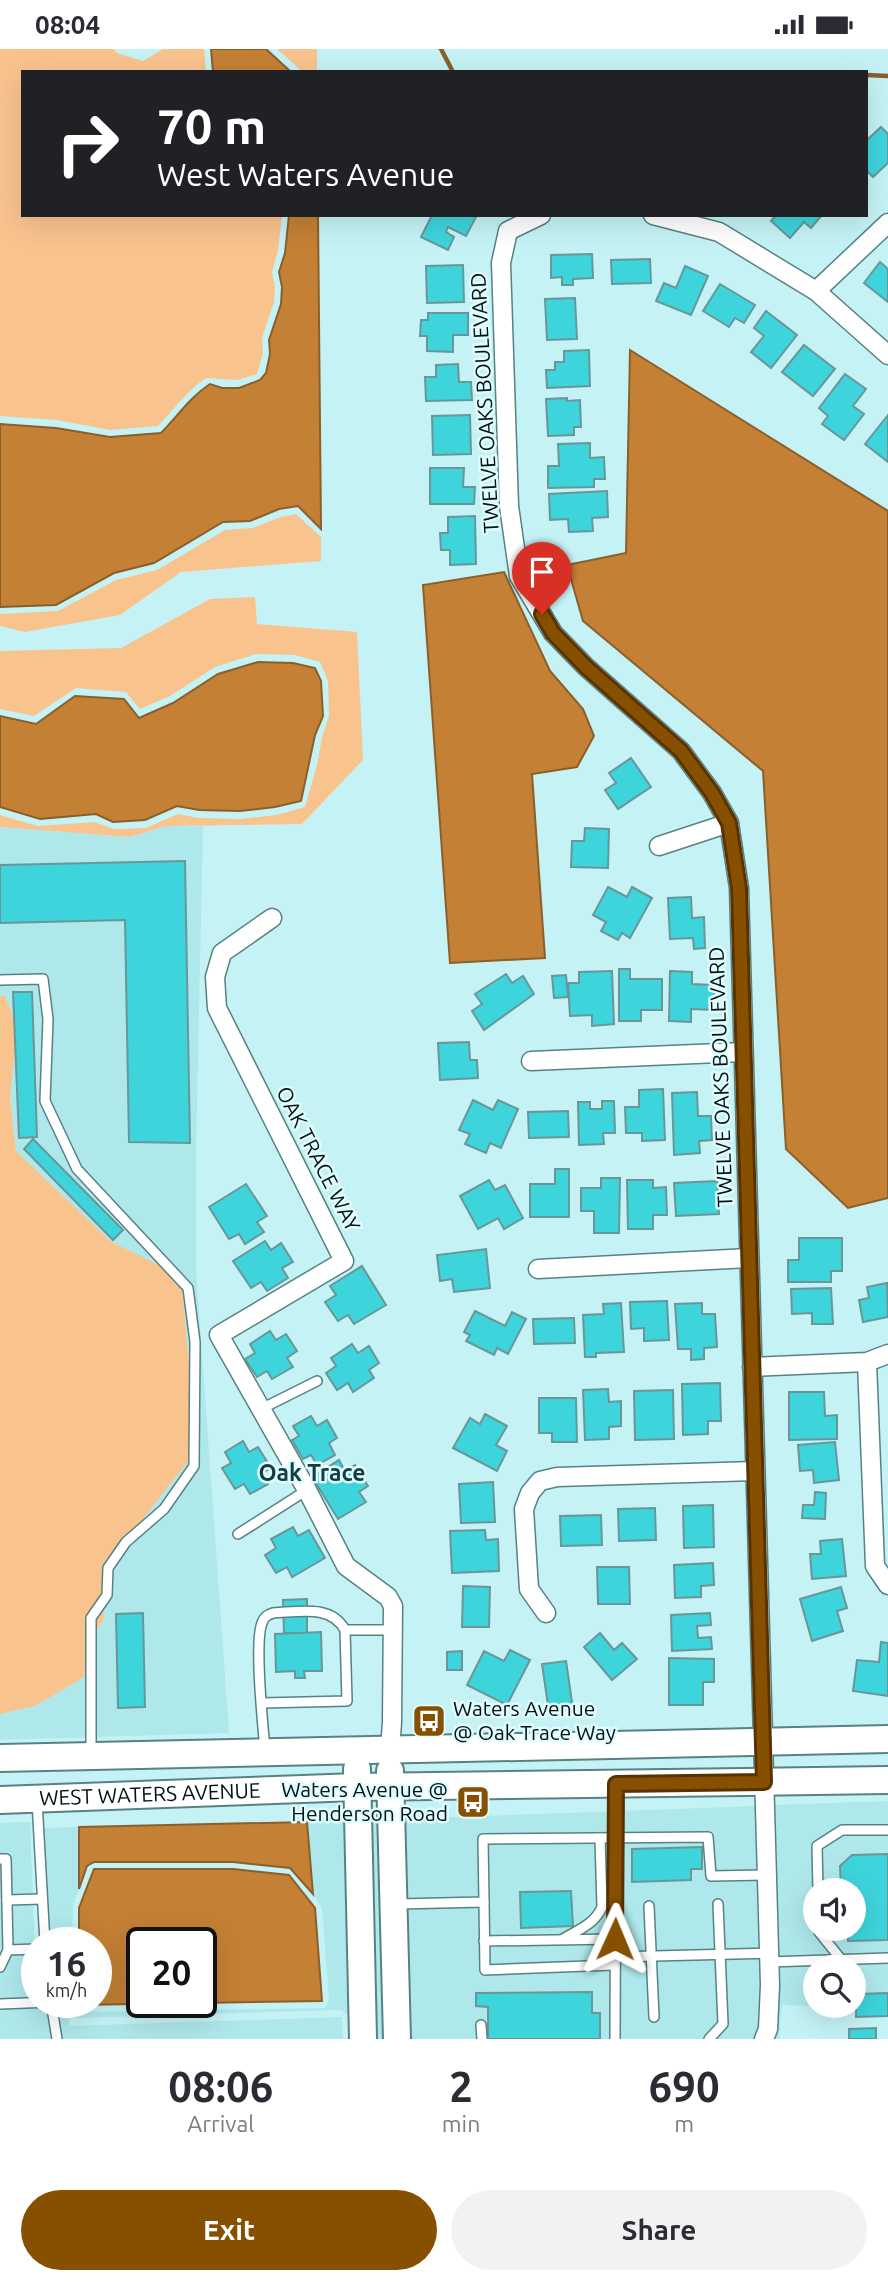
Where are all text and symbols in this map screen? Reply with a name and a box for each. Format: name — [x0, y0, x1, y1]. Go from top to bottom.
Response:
text: 08:04 — [35, 10, 100, 39]
icon: right — [42, 98, 133, 189]
text: 70 m — [157, 98, 266, 153]
text: West Waters Avenue — [157, 156, 454, 192]
street label: TWELVE OAKS BOULEVARD — [465, 272, 503, 534]
pin — [512, 542, 572, 614]
icon: arrive — [523, 553, 561, 591]
street label: TWELVE OAKS BOULEVARD — [703, 946, 737, 1208]
street label: OAK TRACE WAY — [272, 1082, 366, 1235]
district label: Oak Trace — [258, 1460, 366, 1485]
place label: Waters Avenue @ Oak Trace Way — [453, 1696, 616, 1744]
bus stop icon: Waters Avenue @ Oak Trace Way — [410, 1702, 448, 1740]
place label: Waters Avenue @ Henderson Road — [281, 1777, 448, 1825]
street label: WEST WATERS AVENUE — [39, 1778, 261, 1810]
bus stop icon: Waters Avenue @ Henderson Road — [454, 1783, 492, 1821]
map controls — [803, 1878, 866, 2018]
button: sound — [803, 1878, 866, 1941]
position arrow — [578, 1902, 652, 1976]
speed limit sign: 20 — [126, 1927, 217, 2018]
text: 16 — [47, 1943, 86, 1983]
button: search — [803, 1955, 866, 2018]
text: km/h — [46, 1980, 87, 2000]
text: 08:06 — [168, 2063, 273, 2110]
text: 2 — [449, 2063, 473, 2110]
text: 690 — [649, 2063, 720, 2110]
text: Arrival — [187, 2111, 254, 2136]
text: min — [442, 2111, 480, 2136]
text: m — [674, 2111, 694, 2136]
button: Exit — [21, 2190, 437, 2270]
button: Share — [451, 2190, 867, 2270]

